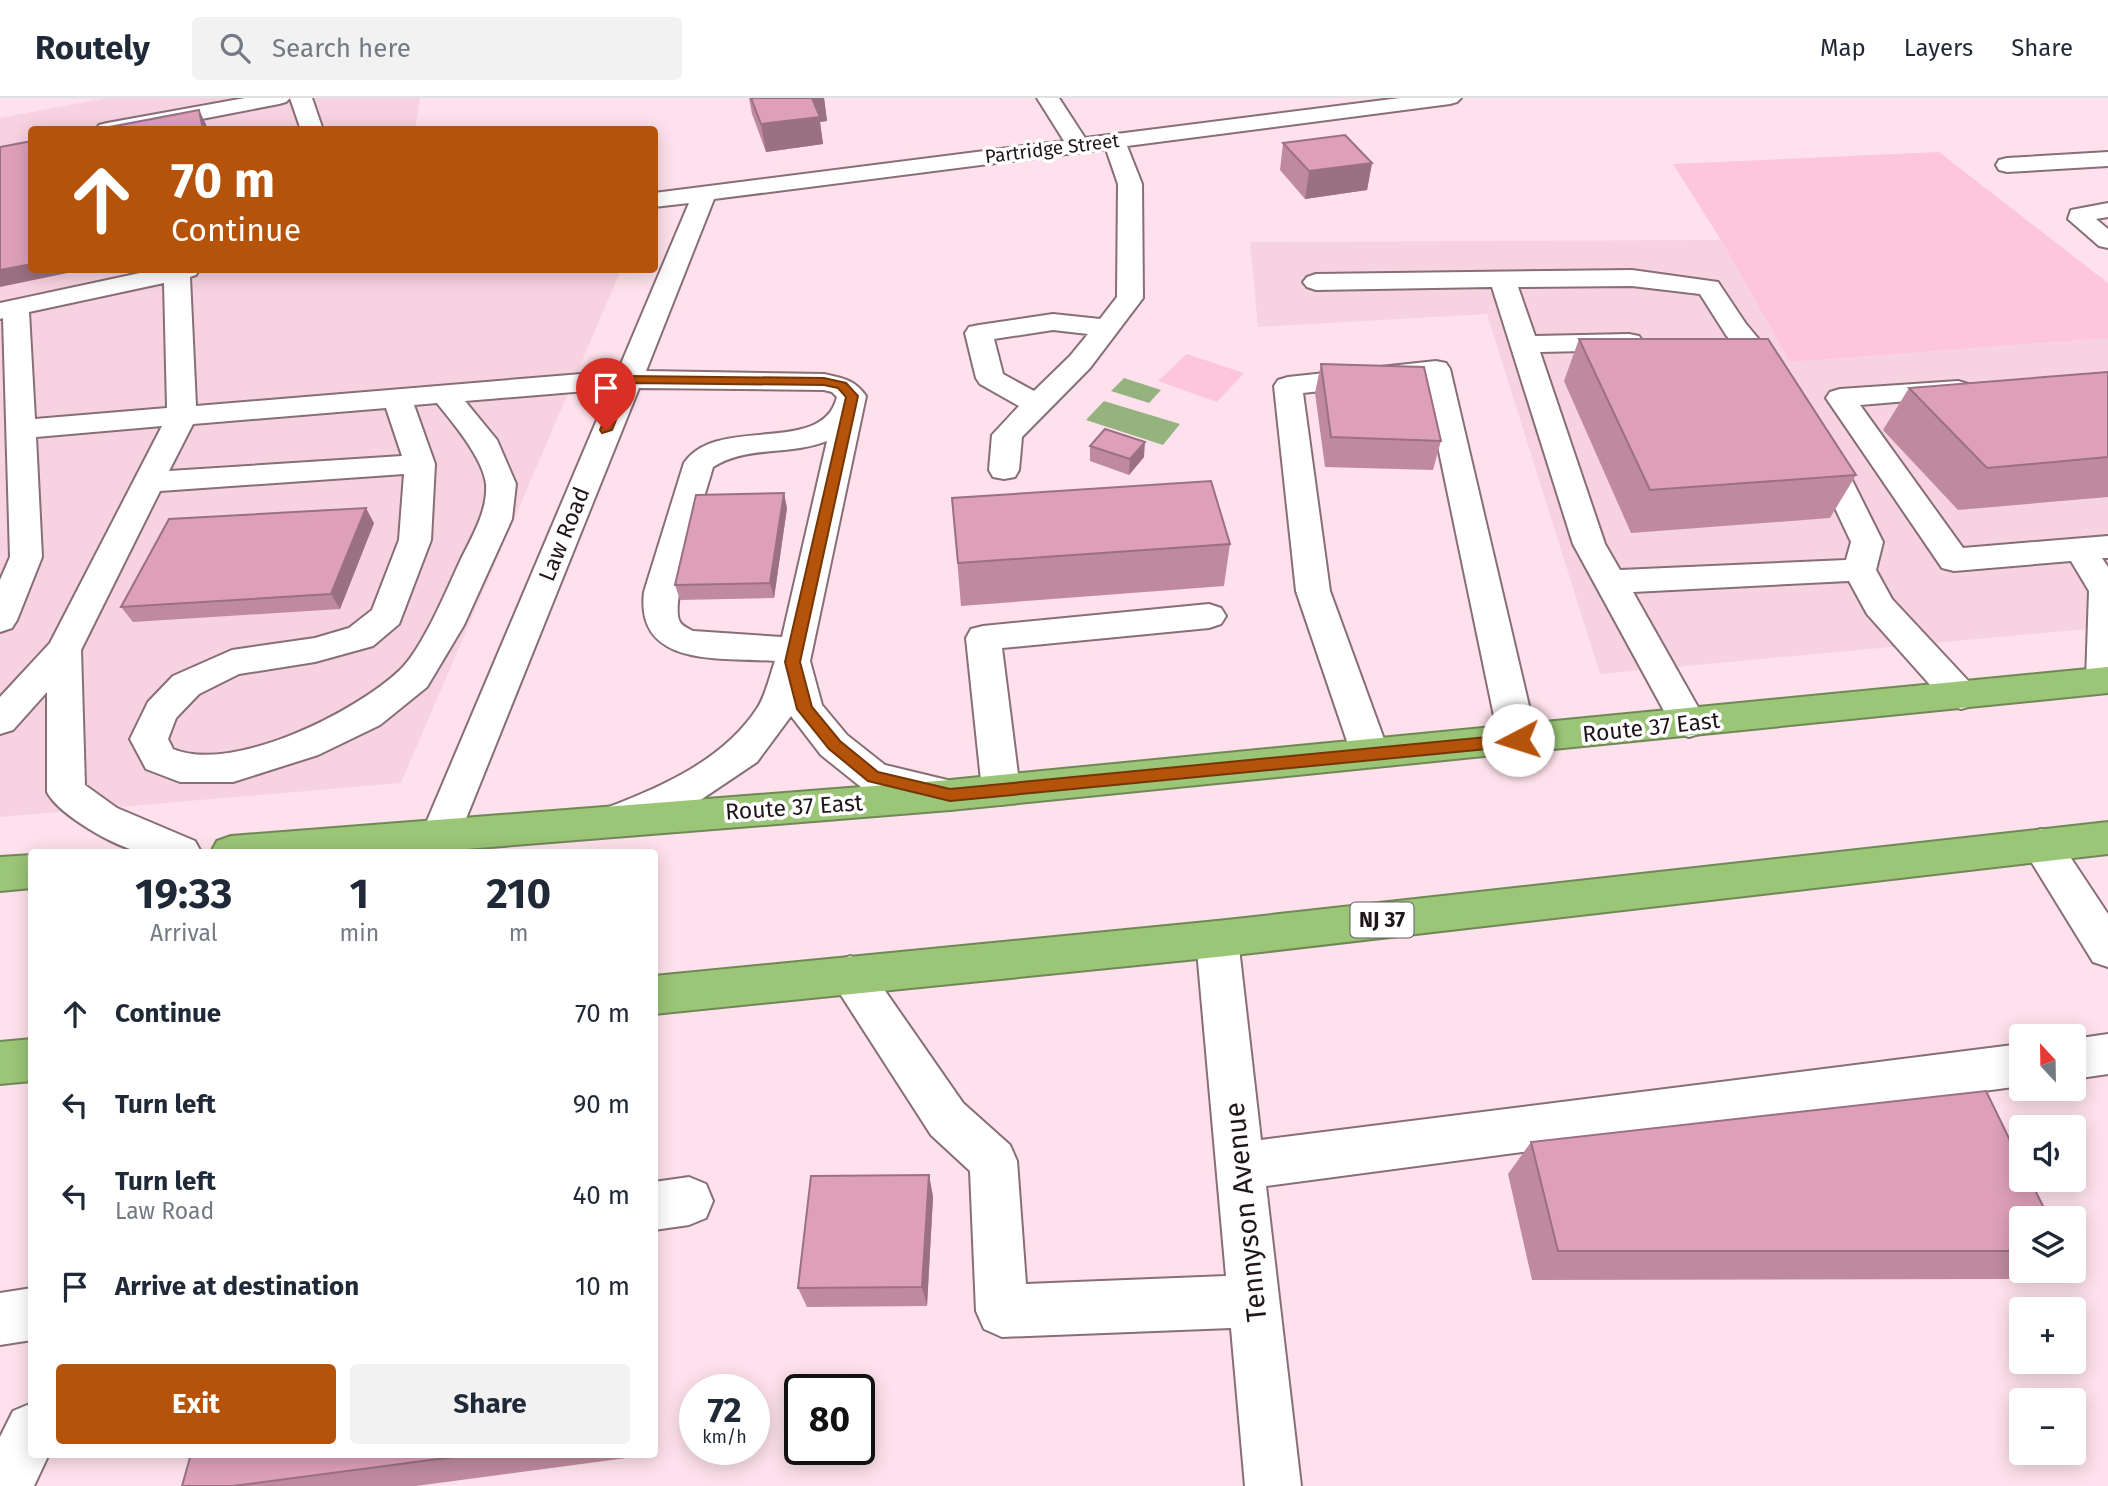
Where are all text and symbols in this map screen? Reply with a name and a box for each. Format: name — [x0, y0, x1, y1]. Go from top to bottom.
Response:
search box — [192, 17, 682, 80]
text: Routely — [35, 28, 150, 68]
icon: search — [216, 29, 254, 67]
text: Search here — [272, 33, 411, 64]
text: Map — [1820, 34, 1866, 62]
text: Layers — [1904, 34, 1973, 62]
text: Share — [2011, 34, 2073, 62]
street label: Partridge Street — [984, 129, 1121, 168]
text: 70 m — [171, 151, 275, 210]
icon: ahead — [56, 154, 147, 245]
text: Continue — [171, 211, 301, 249]
pin — [576, 358, 636, 430]
icon: arrive — [587, 369, 625, 407]
street label: Law Road — [532, 483, 596, 585]
position arrow — [1481, 703, 1555, 777]
street label: Route 37 East — [1581, 706, 1722, 748]
street label: Route 37 East — [724, 788, 864, 826]
text: 19:33 — [135, 869, 232, 919]
text: 1 — [350, 869, 369, 919]
text: 210 — [486, 869, 551, 919]
road number: NJ 37 — [1350, 902, 1414, 938]
text: Arrival — [150, 919, 217, 947]
text: min — [339, 919, 379, 947]
text: m — [509, 919, 528, 947]
icon: ahead — [56, 995, 94, 1033]
text: Continue — [115, 998, 221, 1029]
text: 70 m — [575, 998, 630, 1029]
north arrow — [2009, 1024, 2086, 1101]
map controls — [2009, 1024, 2086, 1465]
icon: left — [56, 1086, 94, 1124]
text: Turn left — [115, 1089, 216, 1120]
text: 90 m — [573, 1089, 630, 1120]
street label: Tennyson Avenue — [1218, 1101, 1273, 1323]
button: sound — [2009, 1115, 2086, 1192]
text: Turn left — [115, 1166, 216, 1197]
icon: left — [56, 1177, 94, 1215]
text: 40 m — [572, 1180, 630, 1211]
text: Law Road — [115, 1197, 214, 1225]
button: layers — [2009, 1206, 2086, 1283]
icon: arrive — [56, 1268, 94, 1306]
text: Arrive at destination — [115, 1271, 359, 1302]
text: 10 m — [575, 1271, 630, 1302]
button: + — [2009, 1297, 2086, 1374]
button: Exit — [56, 1364, 336, 1444]
button: Share — [350, 1364, 630, 1444]
speed limit sign: 80 — [784, 1374, 875, 1465]
button: − — [2009, 1388, 2086, 1465]
text: 72 — [707, 1389, 742, 1431]
text: km/h — [702, 1426, 747, 1448]

